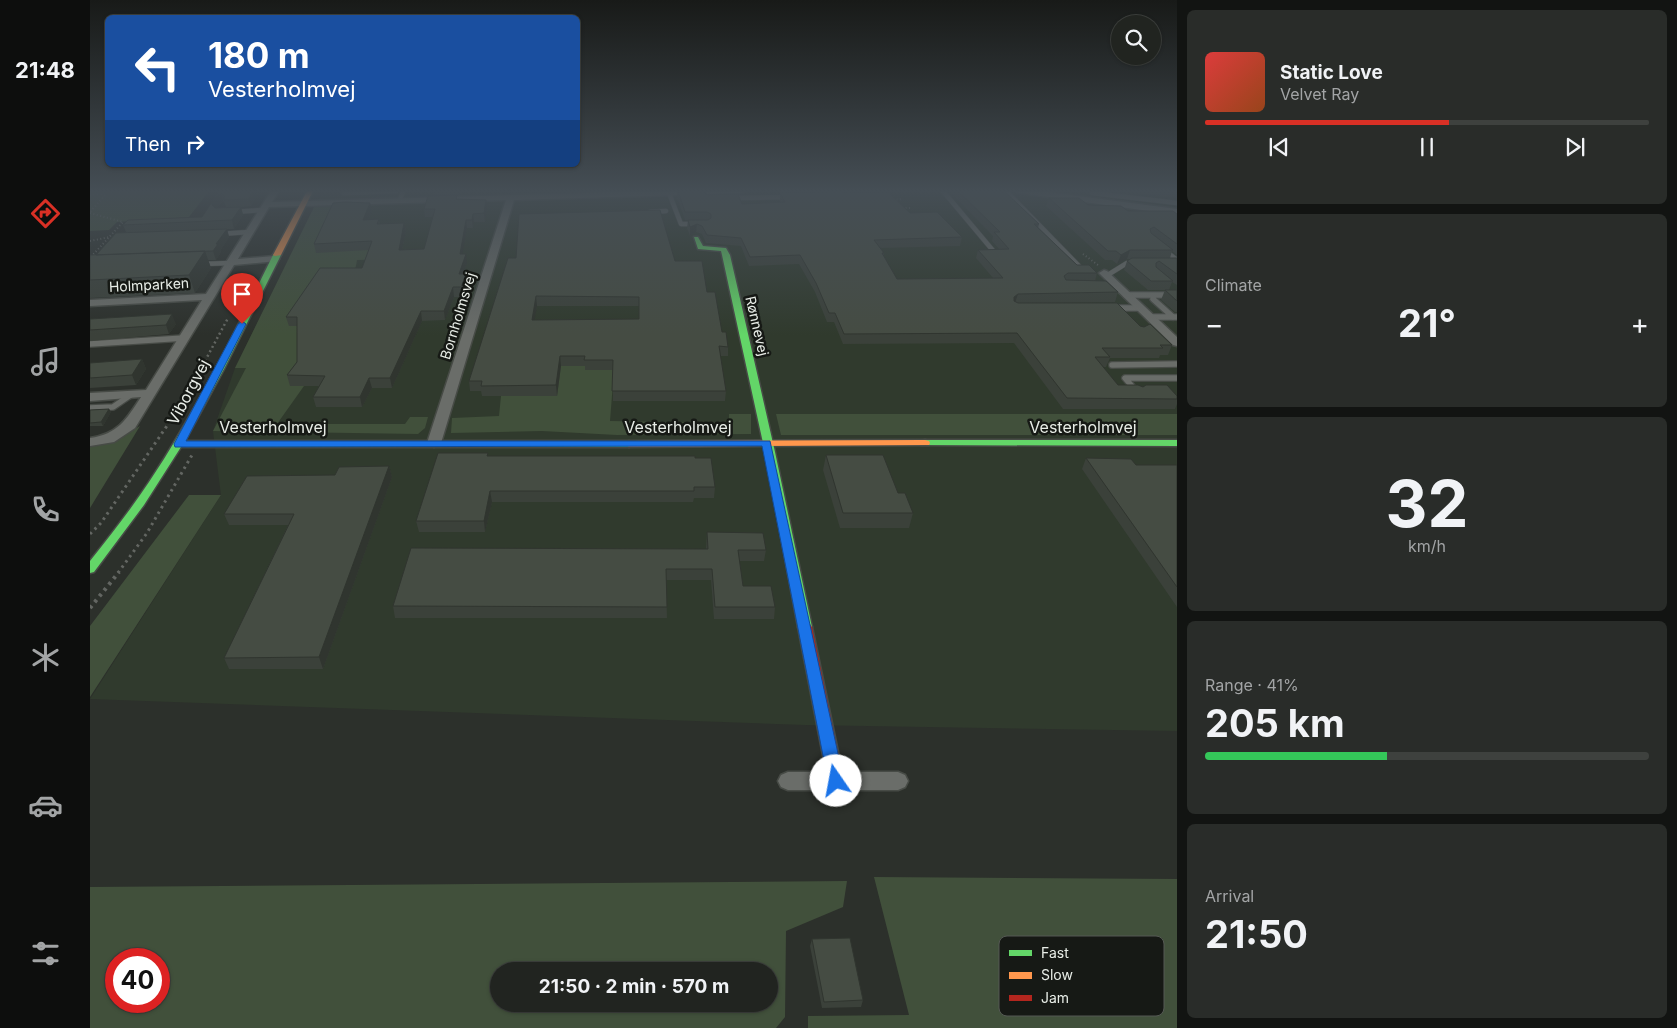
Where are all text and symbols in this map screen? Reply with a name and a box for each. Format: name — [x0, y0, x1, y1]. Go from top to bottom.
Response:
map controls — [1111, 15, 1161, 65]
button: search — [1111, 15, 1161, 65]
text: 180 m — [208, 34, 310, 76]
icon: left — [125, 35, 190, 100]
text: 21:48 — [15, 57, 75, 83]
text: Static Love — [1280, 61, 1383, 84]
text: Vesterholmvej — [208, 76, 356, 102]
text: Velvet Ray — [1280, 84, 1359, 104]
icon: right — [181, 130, 209, 158]
text: Then — [125, 133, 171, 156]
icon: previous — [1265, 133, 1293, 161]
icon: pause — [1413, 133, 1441, 161]
icon: next — [1561, 133, 1589, 161]
icon: directions — [28, 196, 63, 231]
street label: Bornholmsvej — [436, 270, 479, 361]
pin — [221, 273, 263, 324]
street label: Holmparken — [108, 274, 190, 295]
text: Climate — [1205, 275, 1262, 295]
icon: arrive — [228, 280, 256, 308]
street label: Rønnevej — [742, 294, 773, 357]
text: 21° — [1398, 300, 1456, 346]
text: − — [1205, 307, 1224, 341]
text: + — [1630, 307, 1649, 341]
icon: music — [28, 344, 63, 379]
street label: Viborgvej — [162, 356, 214, 428]
street label: Vesterholmvej — [219, 417, 327, 437]
street label: Vesterholmvej — [624, 417, 732, 437]
street label: Vesterholmvej — [1029, 417, 1137, 437]
text: 32 — [1386, 464, 1468, 543]
icon: phone — [28, 492, 63, 527]
text: km/h — [1408, 536, 1446, 556]
icon: climate — [28, 640, 63, 675]
text: Range · 41% — [1205, 675, 1299, 695]
text: 205 km — [1205, 700, 1345, 746]
position arrow — [809, 754, 861, 806]
icon: car — [28, 788, 63, 823]
text: Arrival — [1205, 886, 1254, 906]
text: 21:50 — [1205, 911, 1308, 957]
icon: filters — [28, 936, 63, 971]
legend — [999, 936, 1164, 1016]
text: Fast — [1041, 944, 1069, 961]
speed limit sign: 40 — [105, 948, 170, 1013]
text: Slow — [1041, 966, 1073, 983]
text: 21:50 · 2 min · 570 m — [539, 975, 729, 998]
text: Jam — [1041, 989, 1069, 1006]

